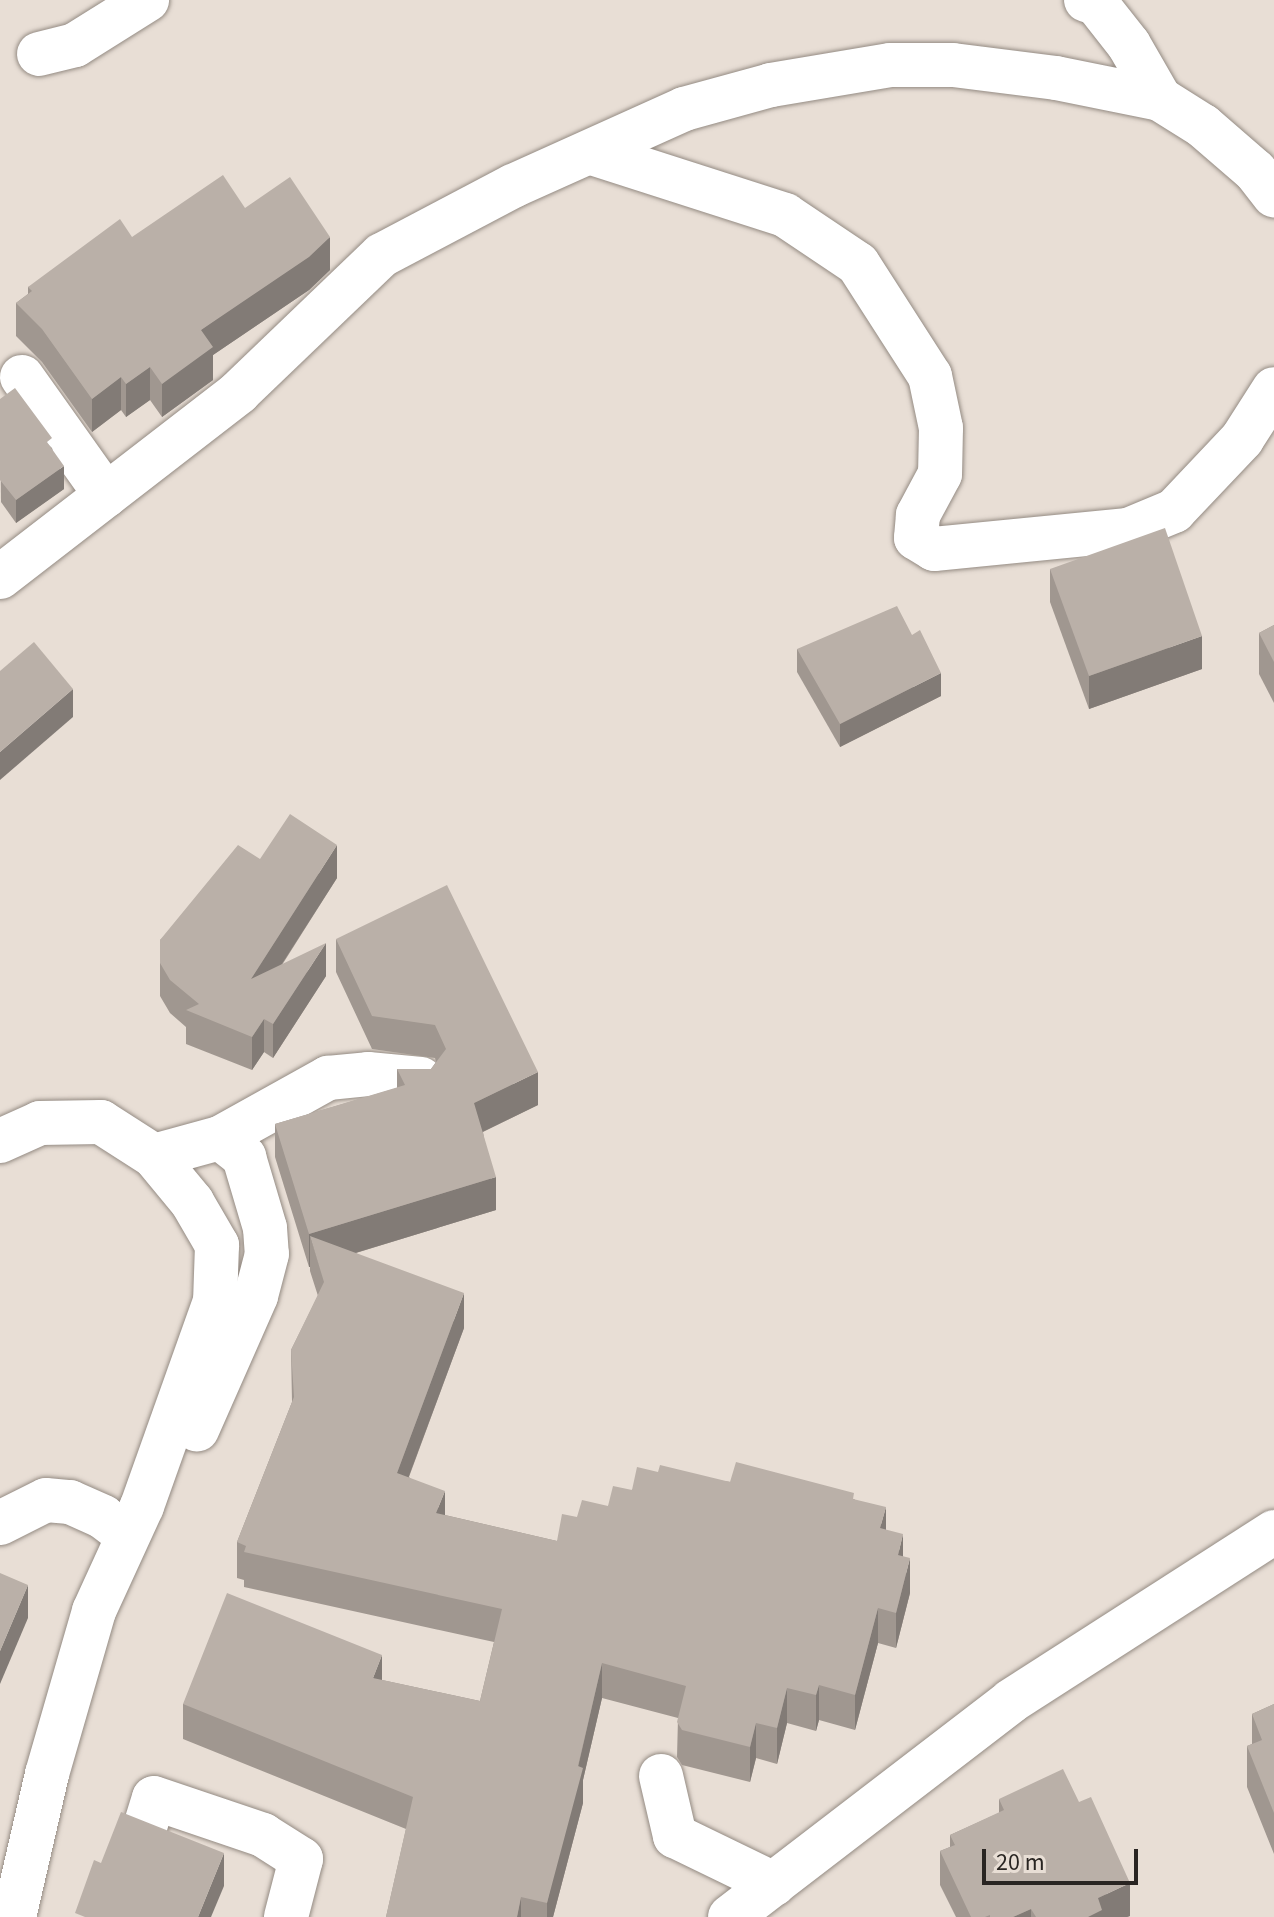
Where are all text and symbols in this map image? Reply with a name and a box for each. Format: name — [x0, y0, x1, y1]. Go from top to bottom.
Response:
scale bar — [986, 1833, 1142, 1883]
text: 20 m — [996, 1845, 1045, 1880]

